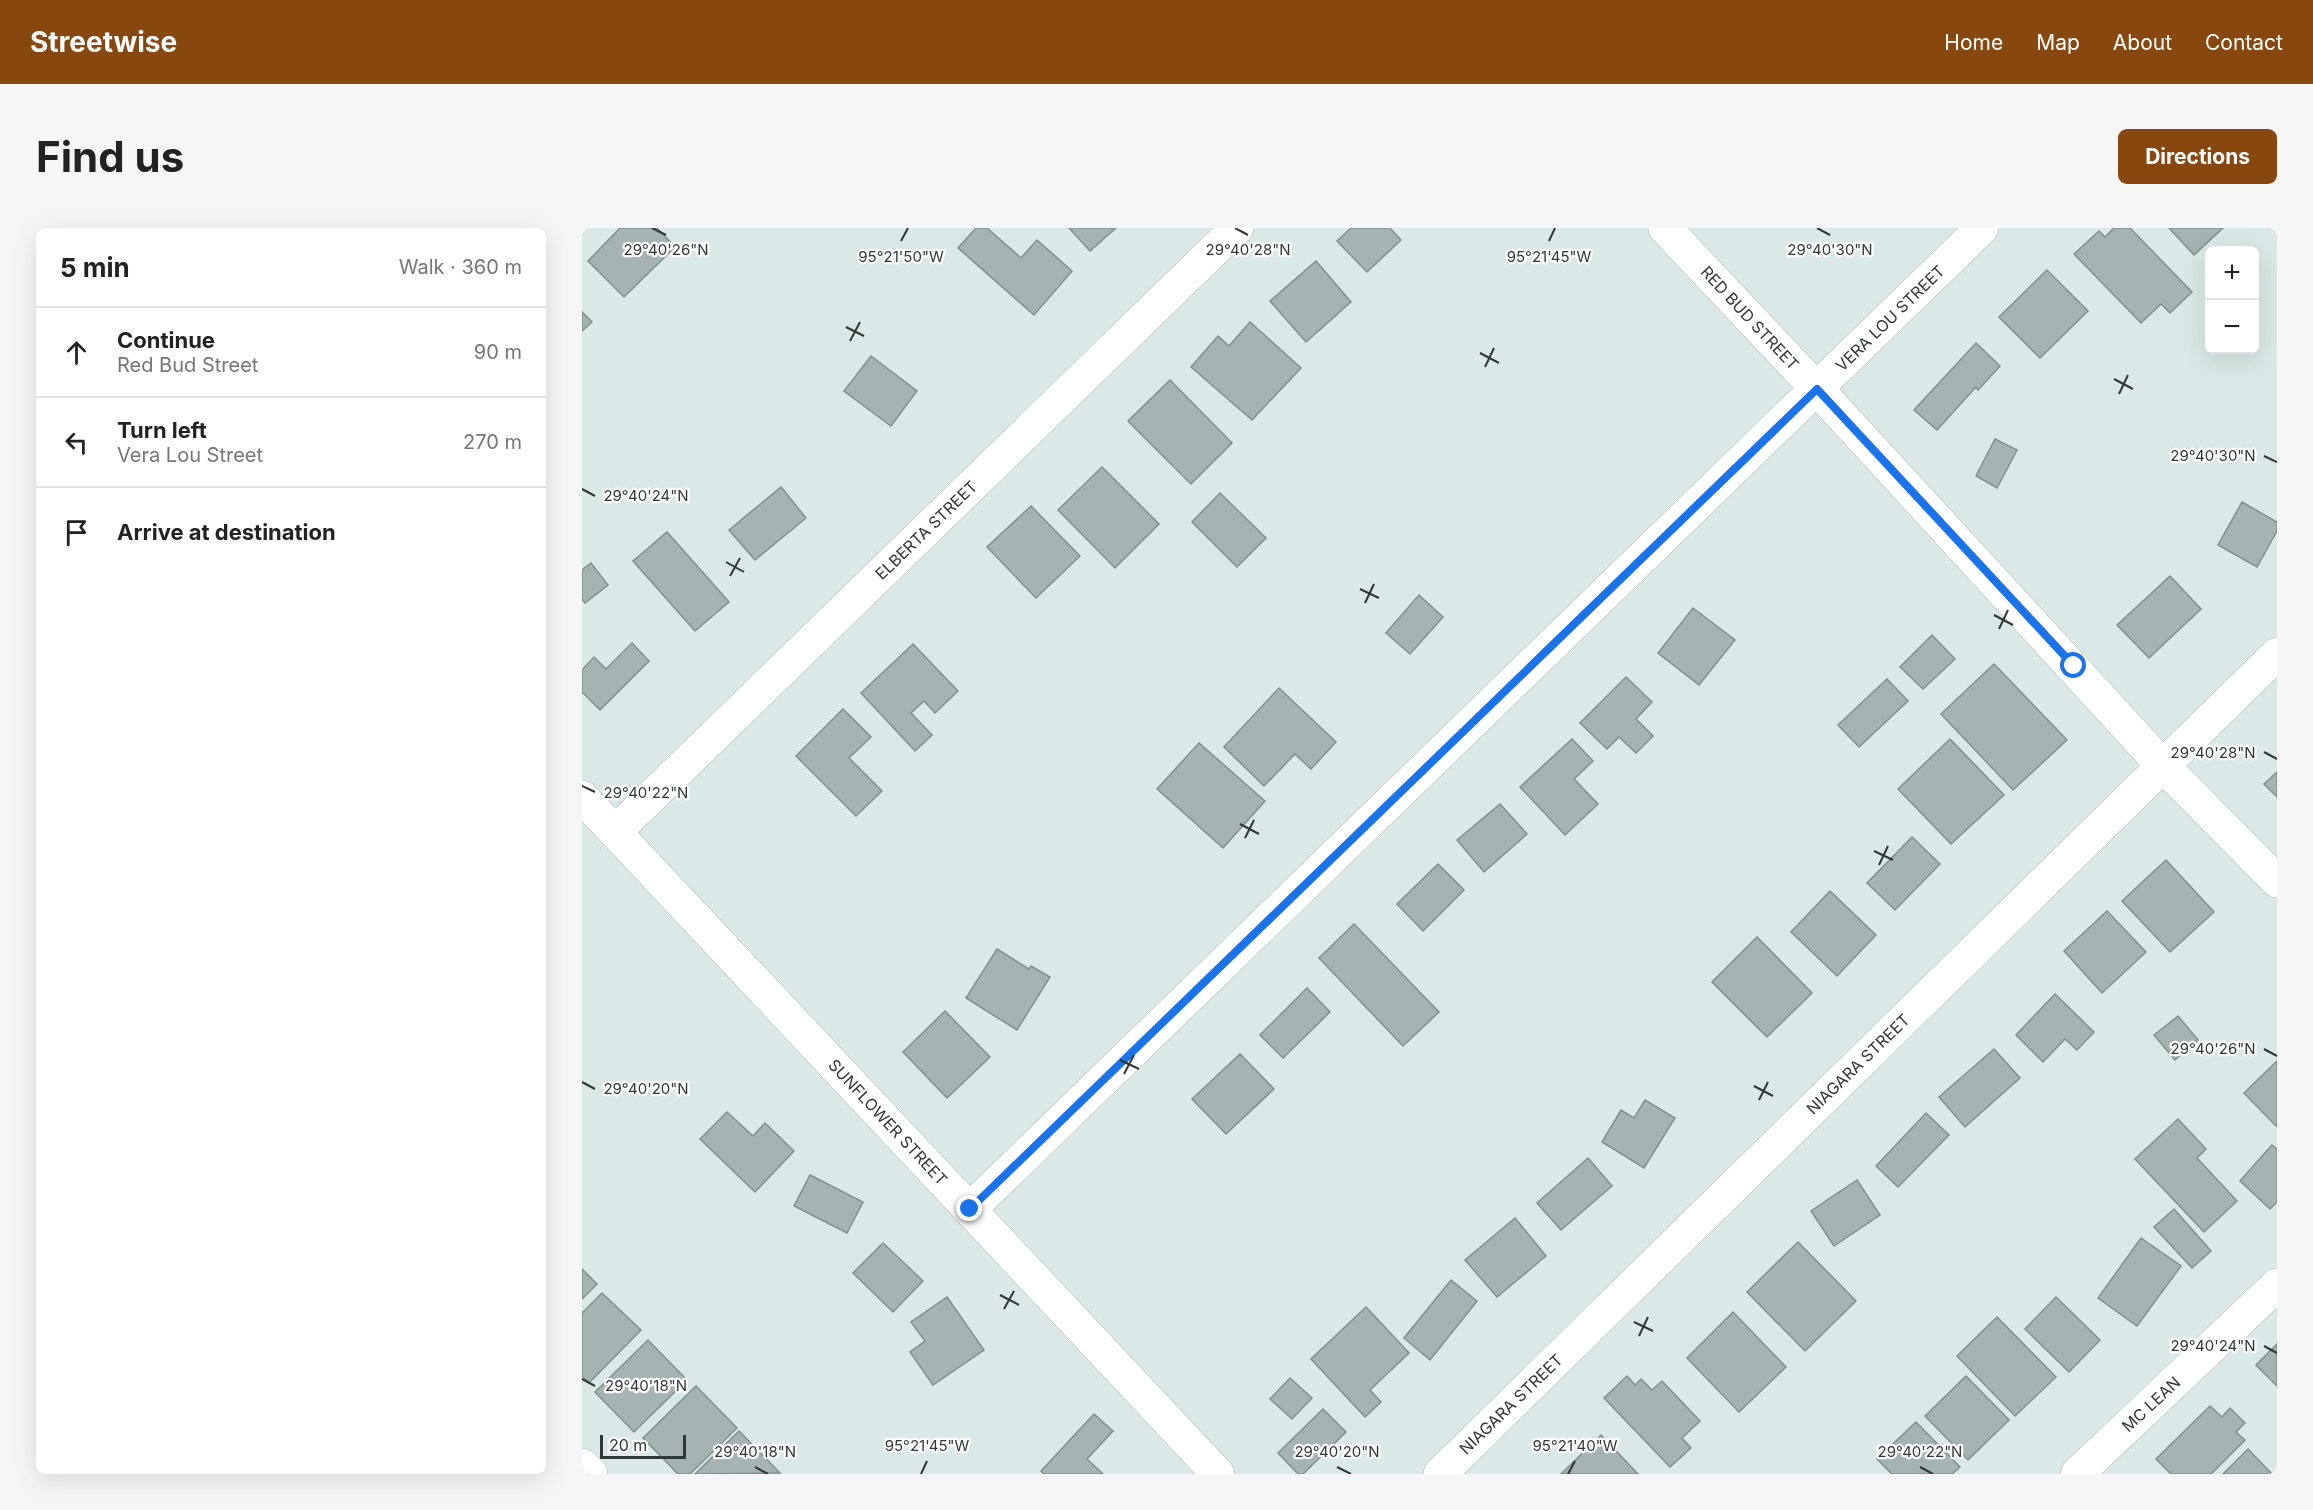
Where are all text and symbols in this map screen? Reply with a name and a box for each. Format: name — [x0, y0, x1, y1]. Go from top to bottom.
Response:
text: Streetwise — [30, 25, 177, 59]
text: Home — [1944, 30, 2003, 55]
text: Map — [2036, 30, 2080, 55]
text: About — [2113, 30, 2172, 55]
text: Contact — [2205, 30, 2283, 55]
button: Directions — [2118, 129, 2277, 184]
text: Find us — [36, 131, 184, 182]
text: 29°40'26"N — [624, 240, 709, 259]
text: 29°40'28"N — [1206, 240, 1290, 259]
text: 29°40'30"N — [1787, 240, 1873, 259]
map controls — [2205, 246, 2259, 354]
button: + — [2205, 246, 2259, 300]
text: 95°21'50"W — [858, 247, 944, 266]
text: 95°21'45"W — [1507, 247, 1592, 266]
text: 5 min — [60, 252, 130, 283]
text: Walk · 360 m — [399, 255, 522, 279]
street label: VERA LOU STREET — [1831, 261, 1949, 375]
street label: RED BUD STREET — [1697, 262, 1803, 374]
button: − — [2205, 300, 2259, 354]
text: Continue — [117, 327, 215, 353]
icon: ahead — [60, 336, 93, 369]
text: 90 m — [474, 340, 522, 364]
text: Red Bud Street — [117, 353, 258, 377]
text: Turn left — [117, 417, 207, 443]
icon: left — [60, 426, 93, 459]
text: 270 m — [463, 430, 522, 454]
text: Vera Lou Street — [117, 443, 263, 467]
text: 29°40'30"N — [2170, 446, 2256, 465]
street label: ELBERTA STREET — [871, 476, 981, 584]
text: 29°40'24"N — [603, 486, 689, 505]
icon: arrive — [60, 516, 93, 549]
text: Arrive at destination — [117, 519, 336, 545]
route start — [2060, 652, 2086, 678]
text: 29°40'28"N — [2171, 743, 2255, 762]
text: 29°40'22"N — [604, 783, 688, 802]
street label: NIAGARA STREET — [1802, 1010, 1914, 1118]
text: 29°40'26"N — [2171, 1039, 2256, 1058]
street label: SUNFLOWER STREET — [824, 1055, 952, 1189]
text: 29°40'20"N — [603, 1079, 689, 1098]
route end — [956, 1195, 982, 1221]
text: 29°40'24"N — [2170, 1336, 2256, 1355]
street label: NIAGARA STREET — [1455, 1350, 1567, 1458]
street label: MC LEAN — [2118, 1372, 2184, 1436]
text: 29°40'18"N — [605, 1376, 687, 1395]
scale bar — [600, 1432, 686, 1460]
text: 20 m — [609, 1435, 647, 1455]
text: 95°21'45"W — [885, 1436, 970, 1455]
text: 95°21'40"W — [1533, 1436, 1618, 1455]
text: 29°40'18"N — [714, 1442, 796, 1461]
text: 29°40'20"N — [1294, 1442, 1380, 1461]
text: 29°40'22"N — [1878, 1442, 1962, 1461]

